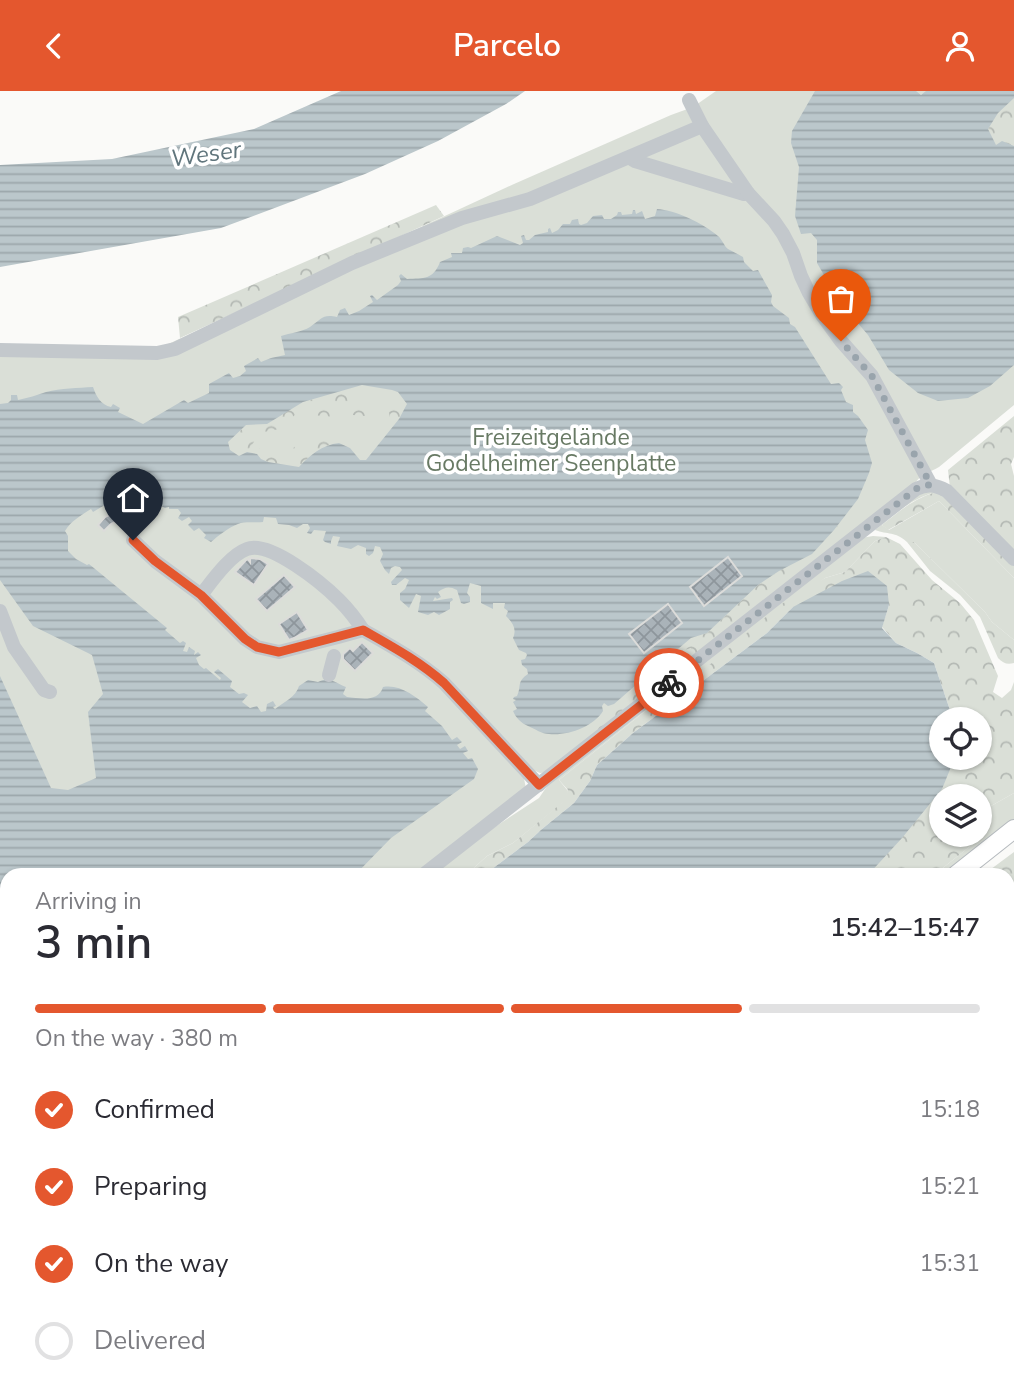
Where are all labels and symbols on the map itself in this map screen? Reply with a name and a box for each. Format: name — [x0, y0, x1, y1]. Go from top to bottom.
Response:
water label: Weser — [169, 133, 245, 175]
pin — [811, 269, 871, 341]
park label: Freizeitgelände Godelheimer Seenplatte — [426, 422, 676, 479]
pin — [103, 468, 163, 540]
courier — [634, 648, 704, 718]

